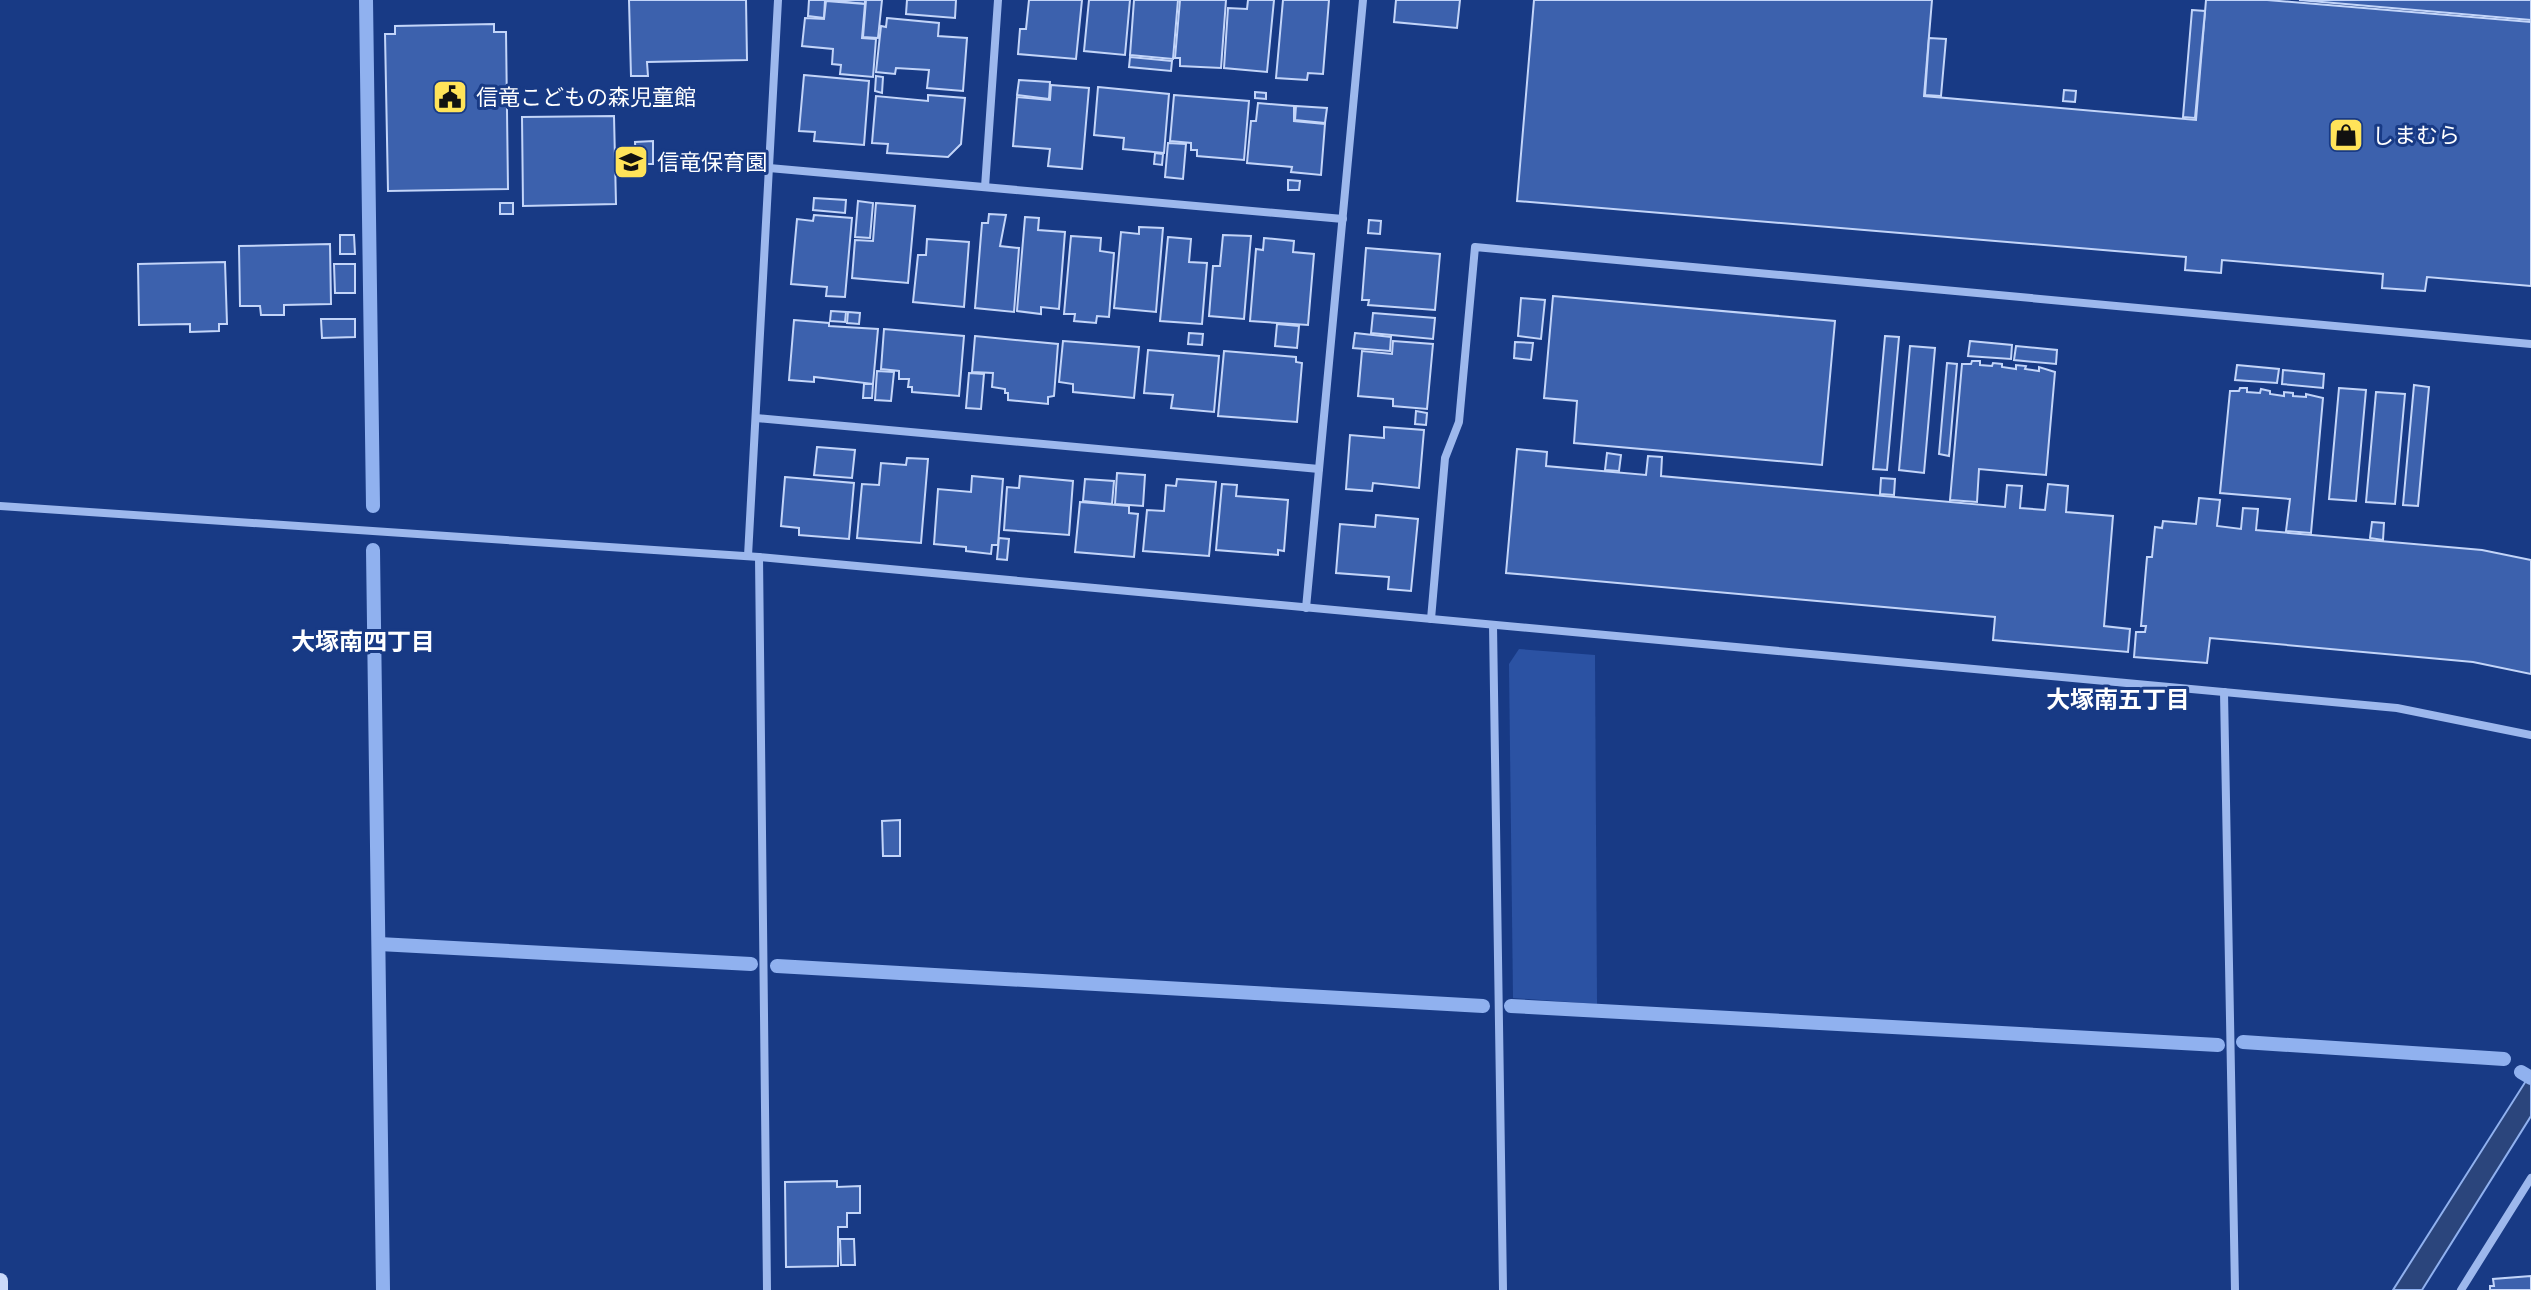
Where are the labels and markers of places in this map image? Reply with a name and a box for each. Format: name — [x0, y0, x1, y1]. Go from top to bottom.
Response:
public building icon: 信竜こどもの森児童館 — [431, 78, 469, 116]
place label: 信竜こどもの森児童館 — [476, 84, 696, 110]
shop icon: しまむら — [2327, 116, 2365, 154]
place label: しまむら — [2372, 122, 2460, 148]
school or university icon: 信竜保育園 — [612, 143, 650, 181]
place label: 信竜保育園 — [657, 149, 767, 175]

